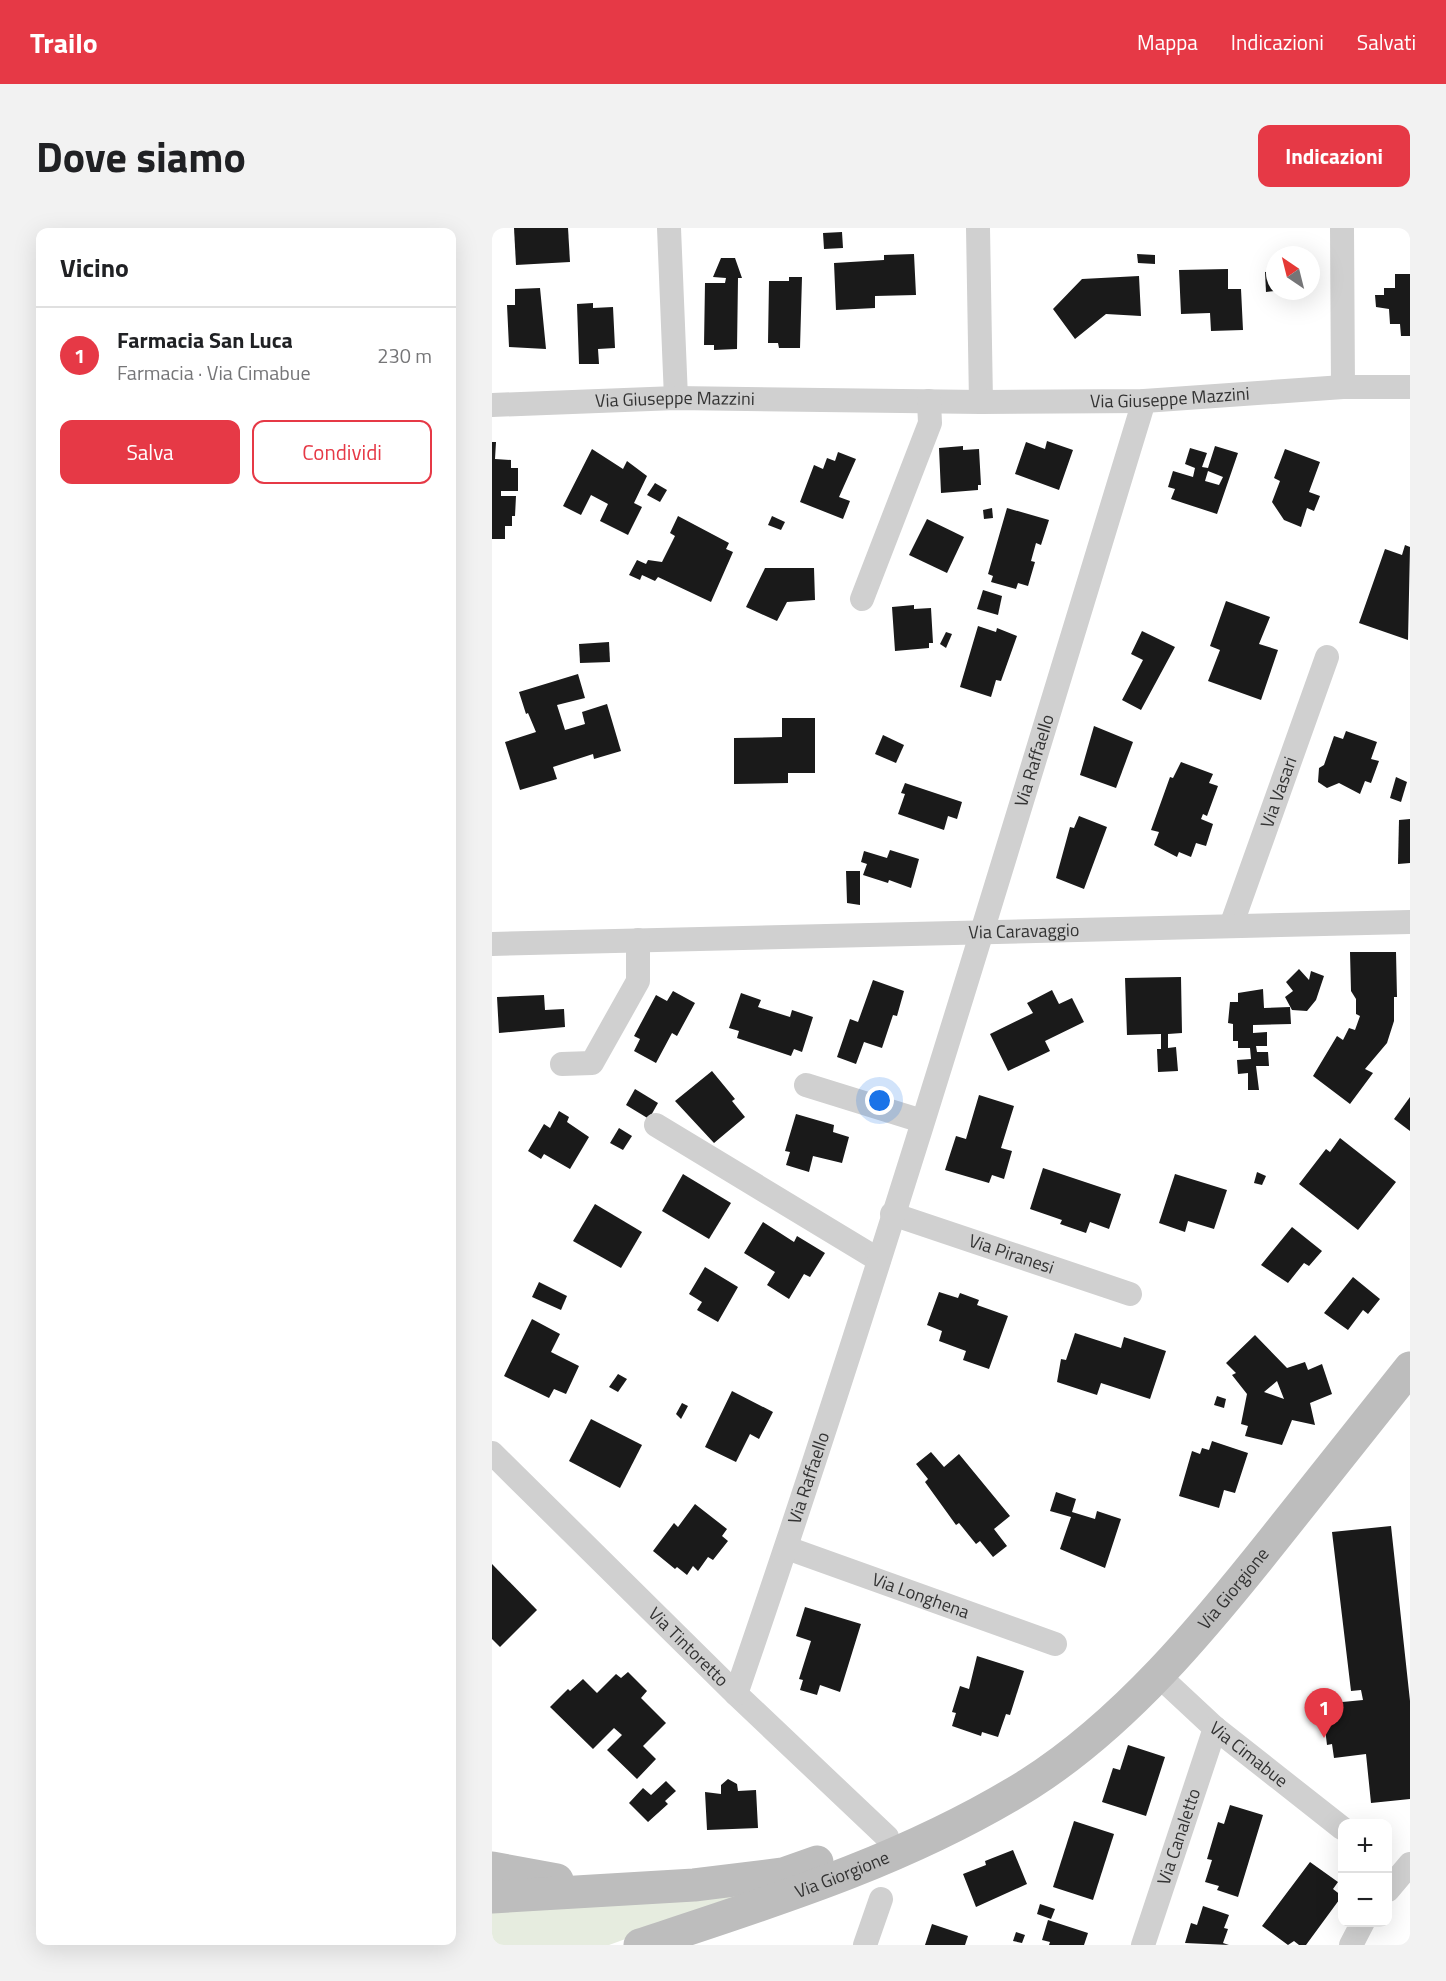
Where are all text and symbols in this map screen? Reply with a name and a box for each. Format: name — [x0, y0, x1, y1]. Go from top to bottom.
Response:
text: Trailo — [30, 21, 98, 64]
text: Mappa — [1137, 26, 1198, 58]
text: Indicazioni — [1231, 26, 1324, 58]
text: Salvati — [1357, 26, 1416, 58]
text: Dove siamo — [36, 124, 246, 188]
button: Indicazioni — [1258, 125, 1410, 187]
north arrow — [1266, 246, 1320, 300]
text: Vicino — [60, 248, 129, 287]
text: Farmacia San Luca — [117, 323, 293, 357]
text: 1 — [74, 340, 85, 371]
text: 230 m — [377, 340, 432, 371]
text: Farmacia · Via Cimabue — [117, 357, 310, 388]
street label: Via Giuseppe Mazzini — [1090, 380, 1250, 414]
street label: Via Giuseppe Mazzini — [595, 384, 755, 414]
button: Salva — [60, 420, 240, 484]
button: Condividi — [252, 420, 432, 484]
street label: Via Raffaello — [1007, 711, 1061, 810]
street label: Via Vasari — [1253, 753, 1303, 832]
street label: Via Caravaggio — [968, 916, 1080, 946]
your location — [865, 1086, 894, 1115]
street label: Via Piranesi — [965, 1227, 1058, 1281]
street label: Via Raffaello — [780, 1428, 836, 1527]
street label: Via Giorgione — [1191, 1541, 1275, 1635]
street label: Via Longhena — [868, 1566, 973, 1625]
street label: Via Tintoretto — [642, 1601, 735, 1693]
pin: 1 — [1304, 1688, 1344, 1738]
street label: Via Cimabue — [1204, 1715, 1294, 1794]
street label: Via Canaletto — [1150, 1785, 1207, 1889]
map controls — [1338, 1819, 1392, 1927]
button: + — [1338, 1819, 1392, 1873]
street label: Via Giorgione — [791, 1843, 893, 1905]
button: − — [1338, 1873, 1392, 1927]

